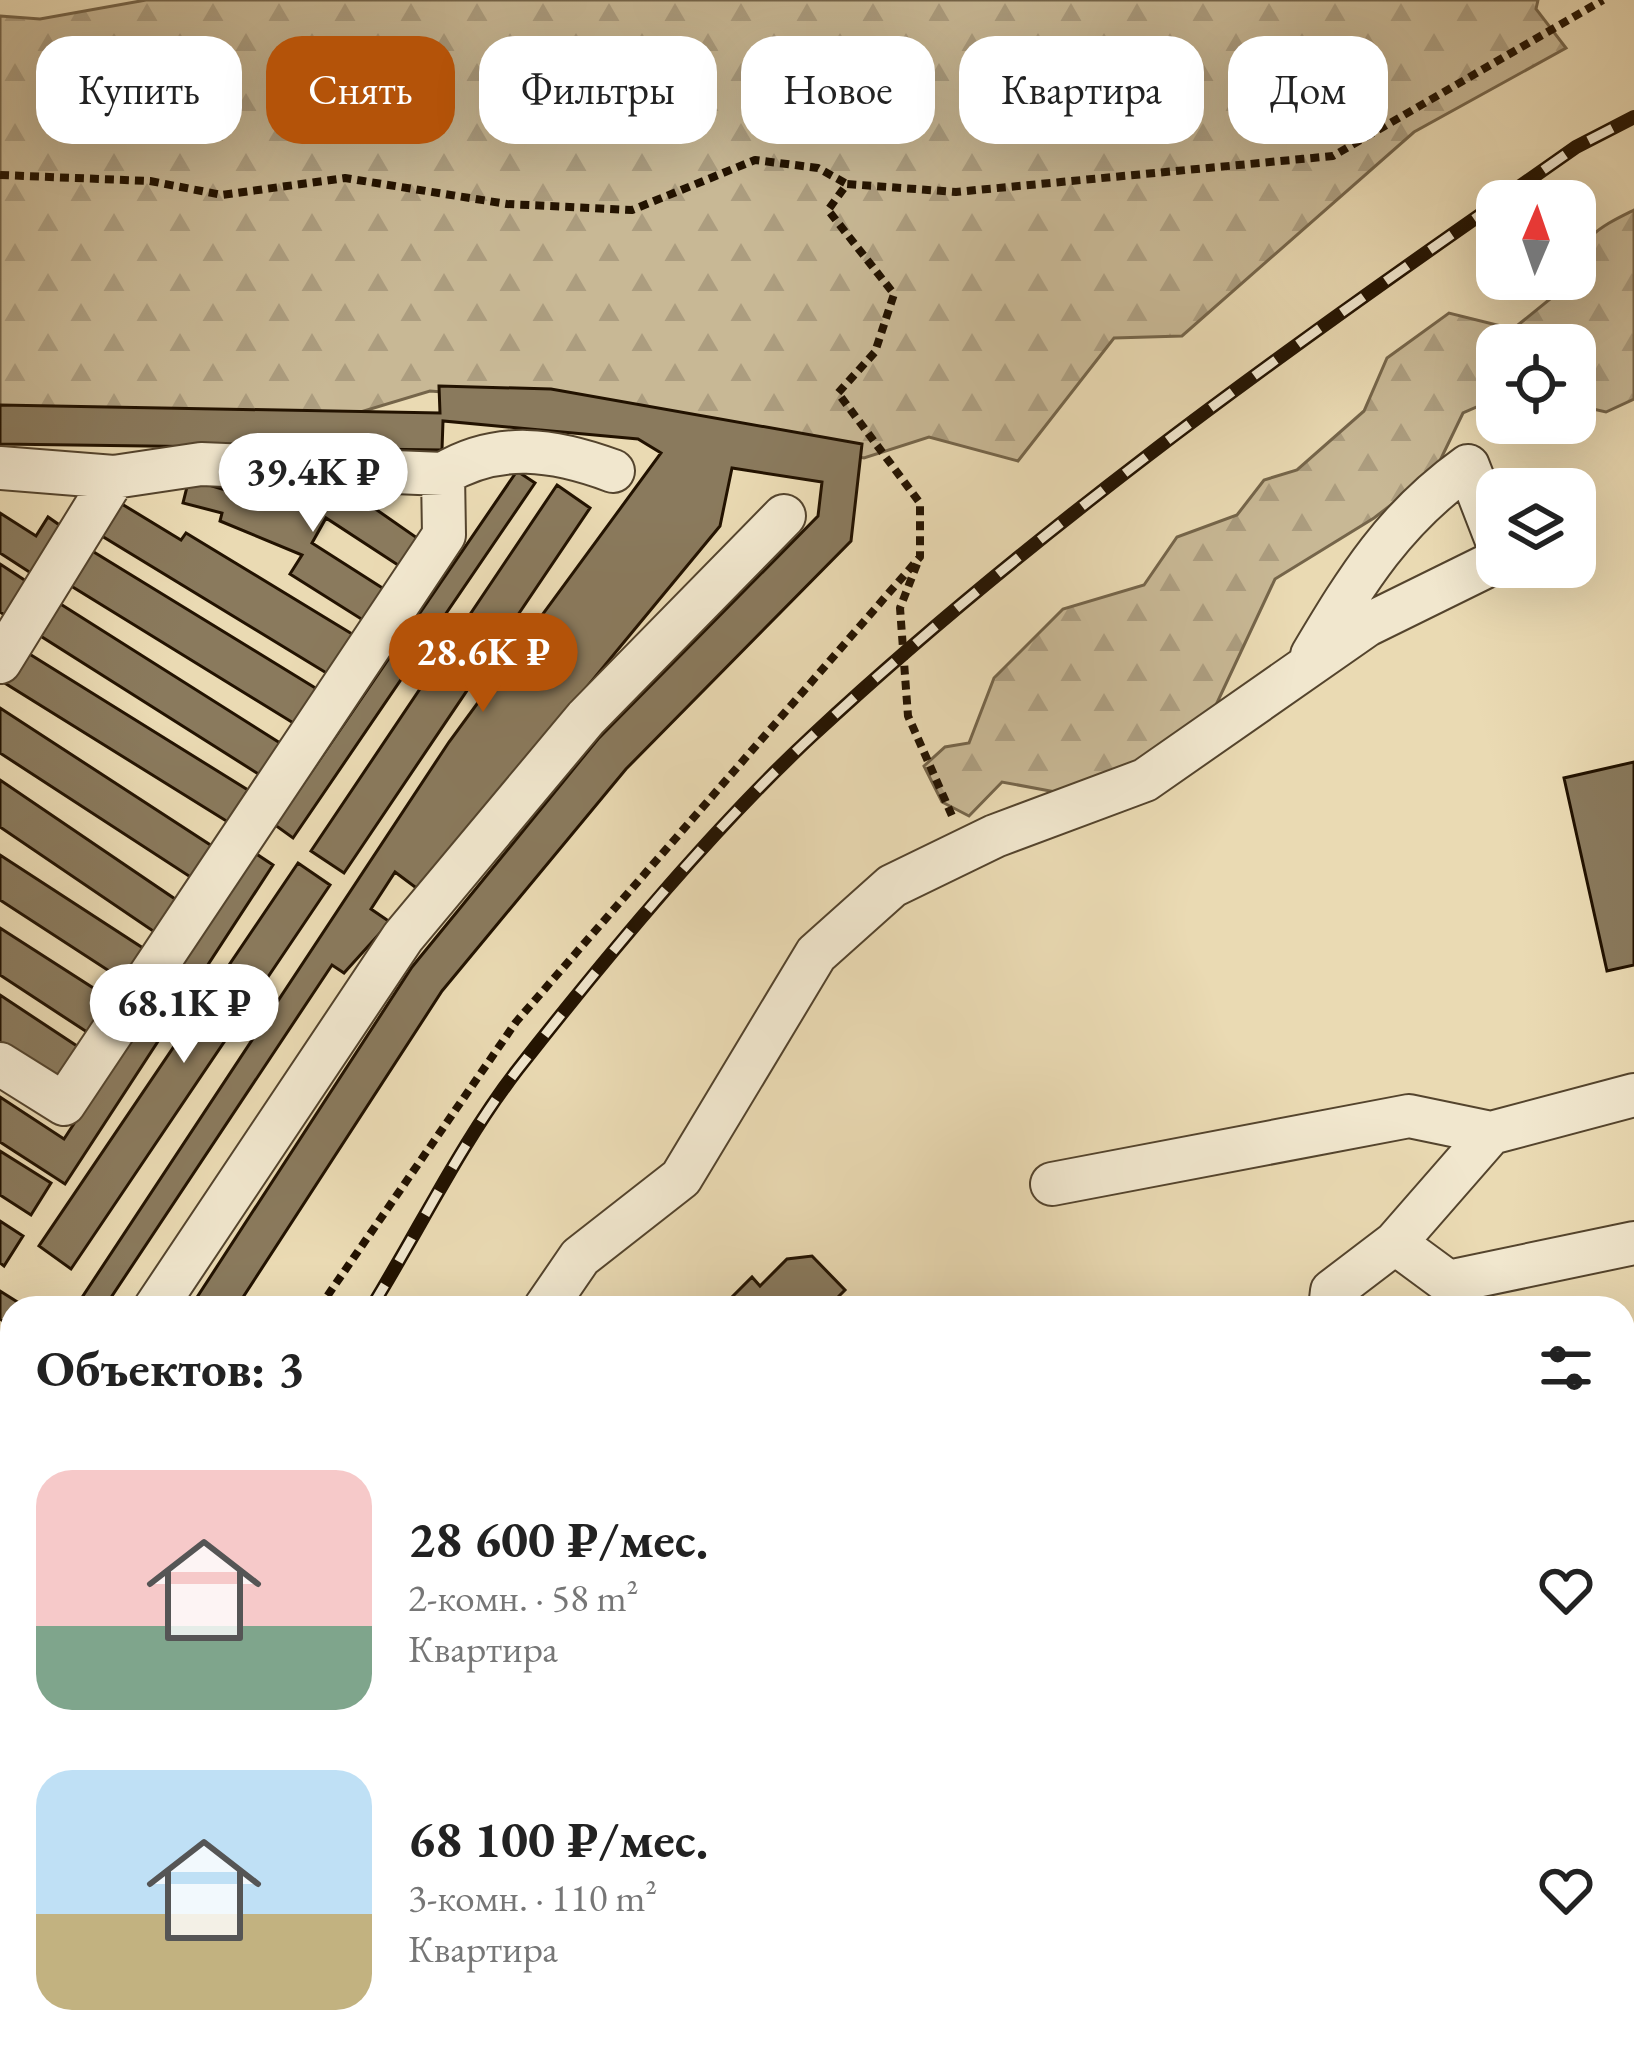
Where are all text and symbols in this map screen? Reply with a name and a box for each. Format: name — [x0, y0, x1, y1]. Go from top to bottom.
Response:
chip: Купить — [36, 36, 242, 144]
chip: Снять — [266, 36, 455, 144]
chip: Фильтры — [479, 36, 717, 144]
chip: Новое — [741, 36, 935, 144]
chip: Квартира — [959, 36, 1204, 144]
chip: Дом — [1228, 36, 1388, 144]
north arrow — [1476, 180, 1596, 300]
map controls — [1476, 180, 1596, 588]
button: locate — [1476, 324, 1596, 444]
pin: 39.4K ₽ — [202, 433, 424, 535]
text: 39.4K ₽ — [246, 446, 380, 497]
button: layers — [1476, 468, 1596, 588]
pin: 28.6K ₽ — [372, 613, 594, 715]
text: 28.6K ₽ — [416, 626, 550, 677]
pin: 68.1K ₽ — [73, 964, 295, 1066]
text: 68.1K ₽ — [117, 977, 251, 1028]
text: Объектов: 3 — [36, 1335, 305, 1401]
icon: filters — [1533, 1335, 1599, 1401]
text: 28 600 ₽/мес. — [408, 1506, 708, 1572]
icon: home — [132, 1518, 276, 1662]
icon: heart — [1533, 1557, 1599, 1623]
text: 2-комн. · 58 m² — [408, 1572, 639, 1623]
text: Квартира — [408, 1623, 558, 1674]
text: 68 100 ₽/мес. — [408, 1806, 708, 1872]
icon: home — [132, 1818, 276, 1962]
icon: heart — [1533, 1857, 1599, 1923]
text: 3-комн. · 110 m² — [408, 1872, 657, 1923]
text: Квартира — [408, 1923, 558, 1974]

